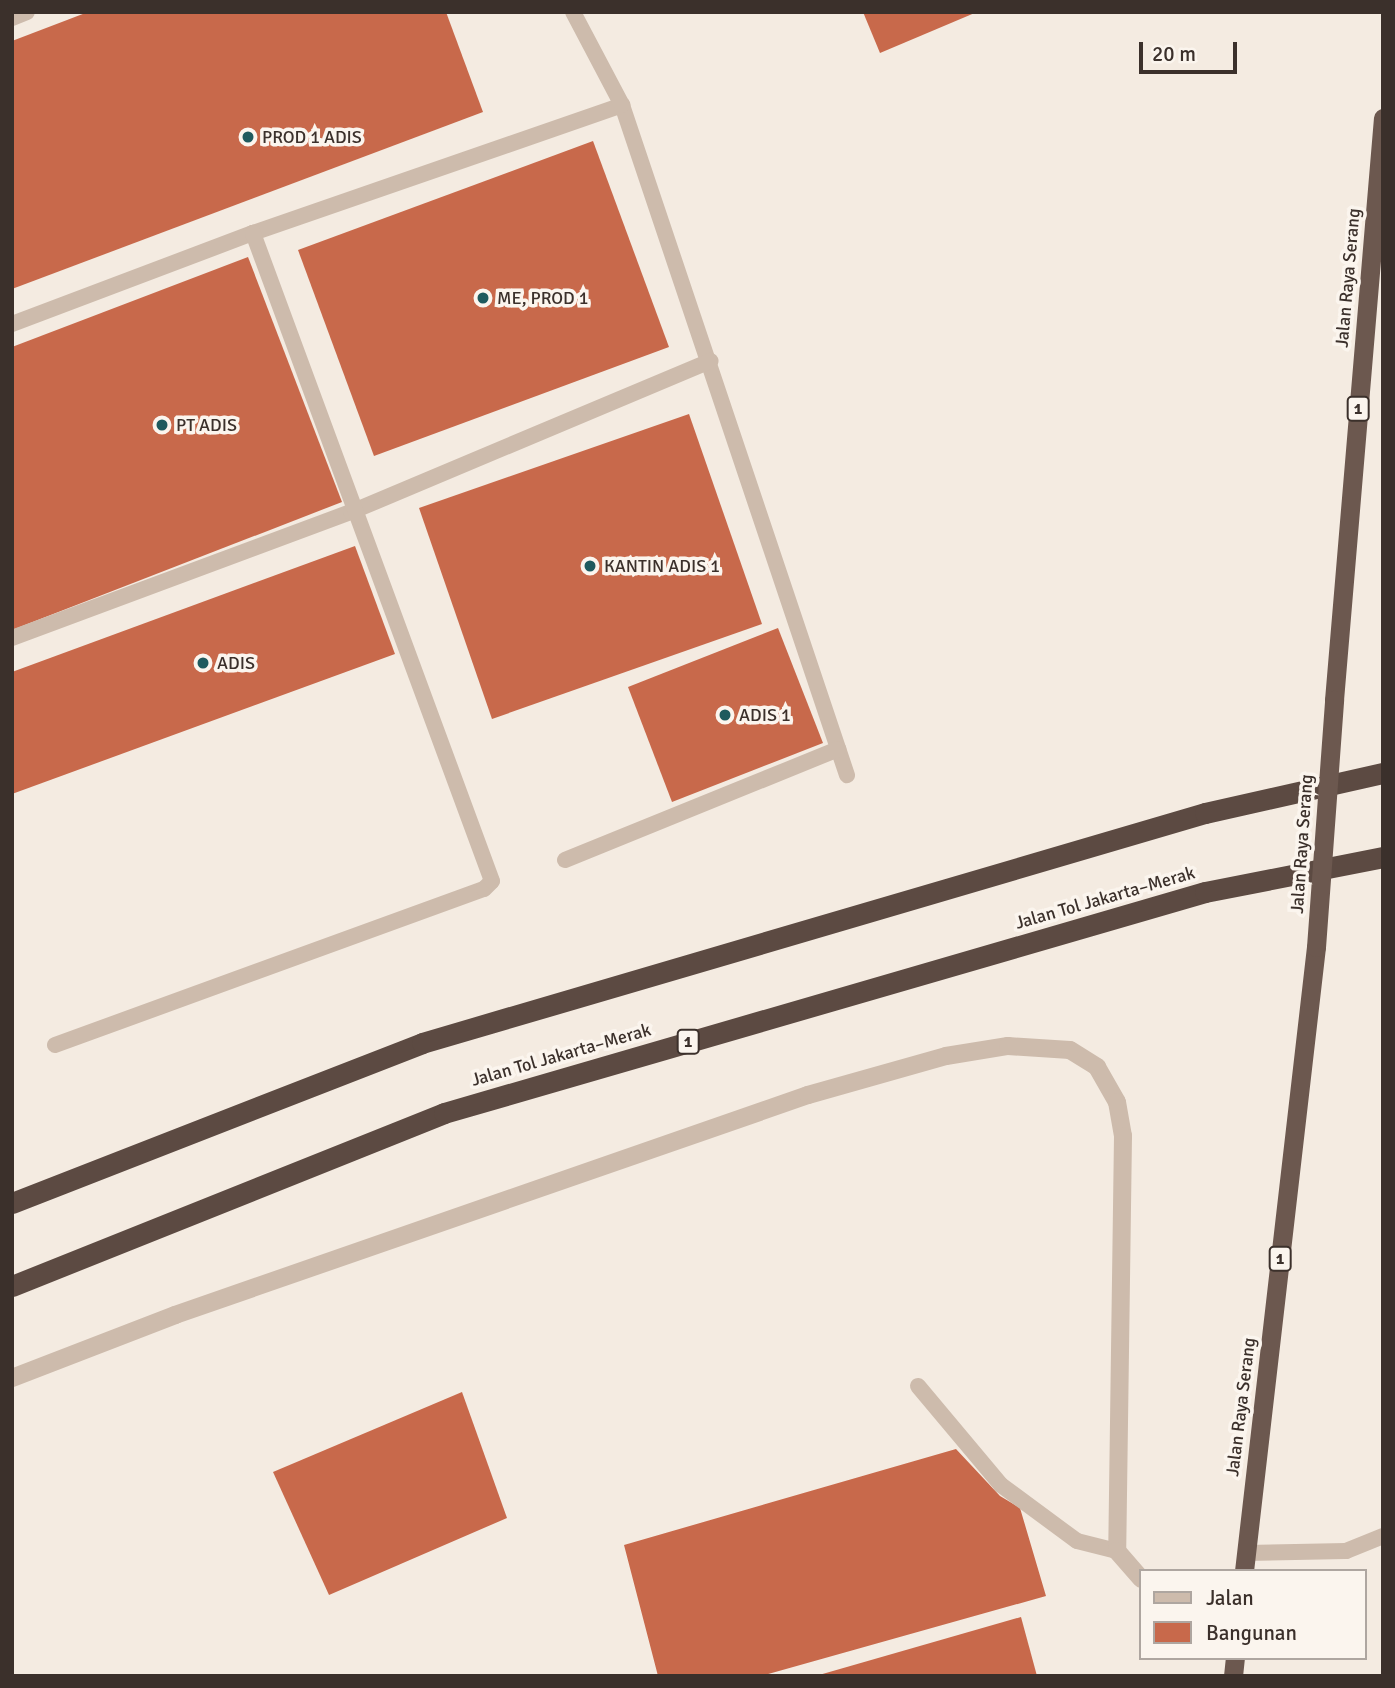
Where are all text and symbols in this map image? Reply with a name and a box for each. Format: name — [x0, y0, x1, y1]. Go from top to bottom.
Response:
scale bar — [1143, 28, 1241, 72]
text: 20 m — [1152, 41, 1196, 67]
place label: PROD 1 ADIS — [262, 126, 362, 148]
marker: PROD 1 ADIS — [240, 129, 256, 145]
street label: Jalan Raya Serang — [1331, 207, 1365, 349]
place label: ME, PROD 1 — [497, 287, 588, 309]
marker: ME, PROD 1 — [475, 290, 491, 306]
road number: 1 — [1346, 396, 1370, 422]
place label: PT ADIS — [176, 414, 237, 436]
marker: PT ADIS — [154, 417, 170, 433]
place label: KANTIN ADIS 1 — [604, 555, 720, 577]
marker: KANTIN ADIS 1 — [582, 558, 598, 574]
place label: ADIS — [217, 652, 255, 674]
marker: ADIS — [195, 655, 211, 671]
place label: ADIS 1 — [739, 704, 791, 726]
marker: ADIS 1 — [717, 707, 733, 723]
street label: Jalan Raya Serang — [1286, 774, 1318, 914]
street label: Jalan Tol Jakarta–Merak — [1013, 862, 1197, 934]
street label: Jalan Tol Jakarta–Merak — [469, 1019, 653, 1091]
road number: 1 — [676, 1030, 700, 1054]
road number: 1 — [1268, 1246, 1292, 1272]
street label: Jalan Raya Serang — [1222, 1336, 1260, 1478]
legend — [1140, 1569, 1367, 1660]
text: Jalan — [1206, 1585, 1254, 1611]
text: Bangunan — [1206, 1620, 1297, 1646]

